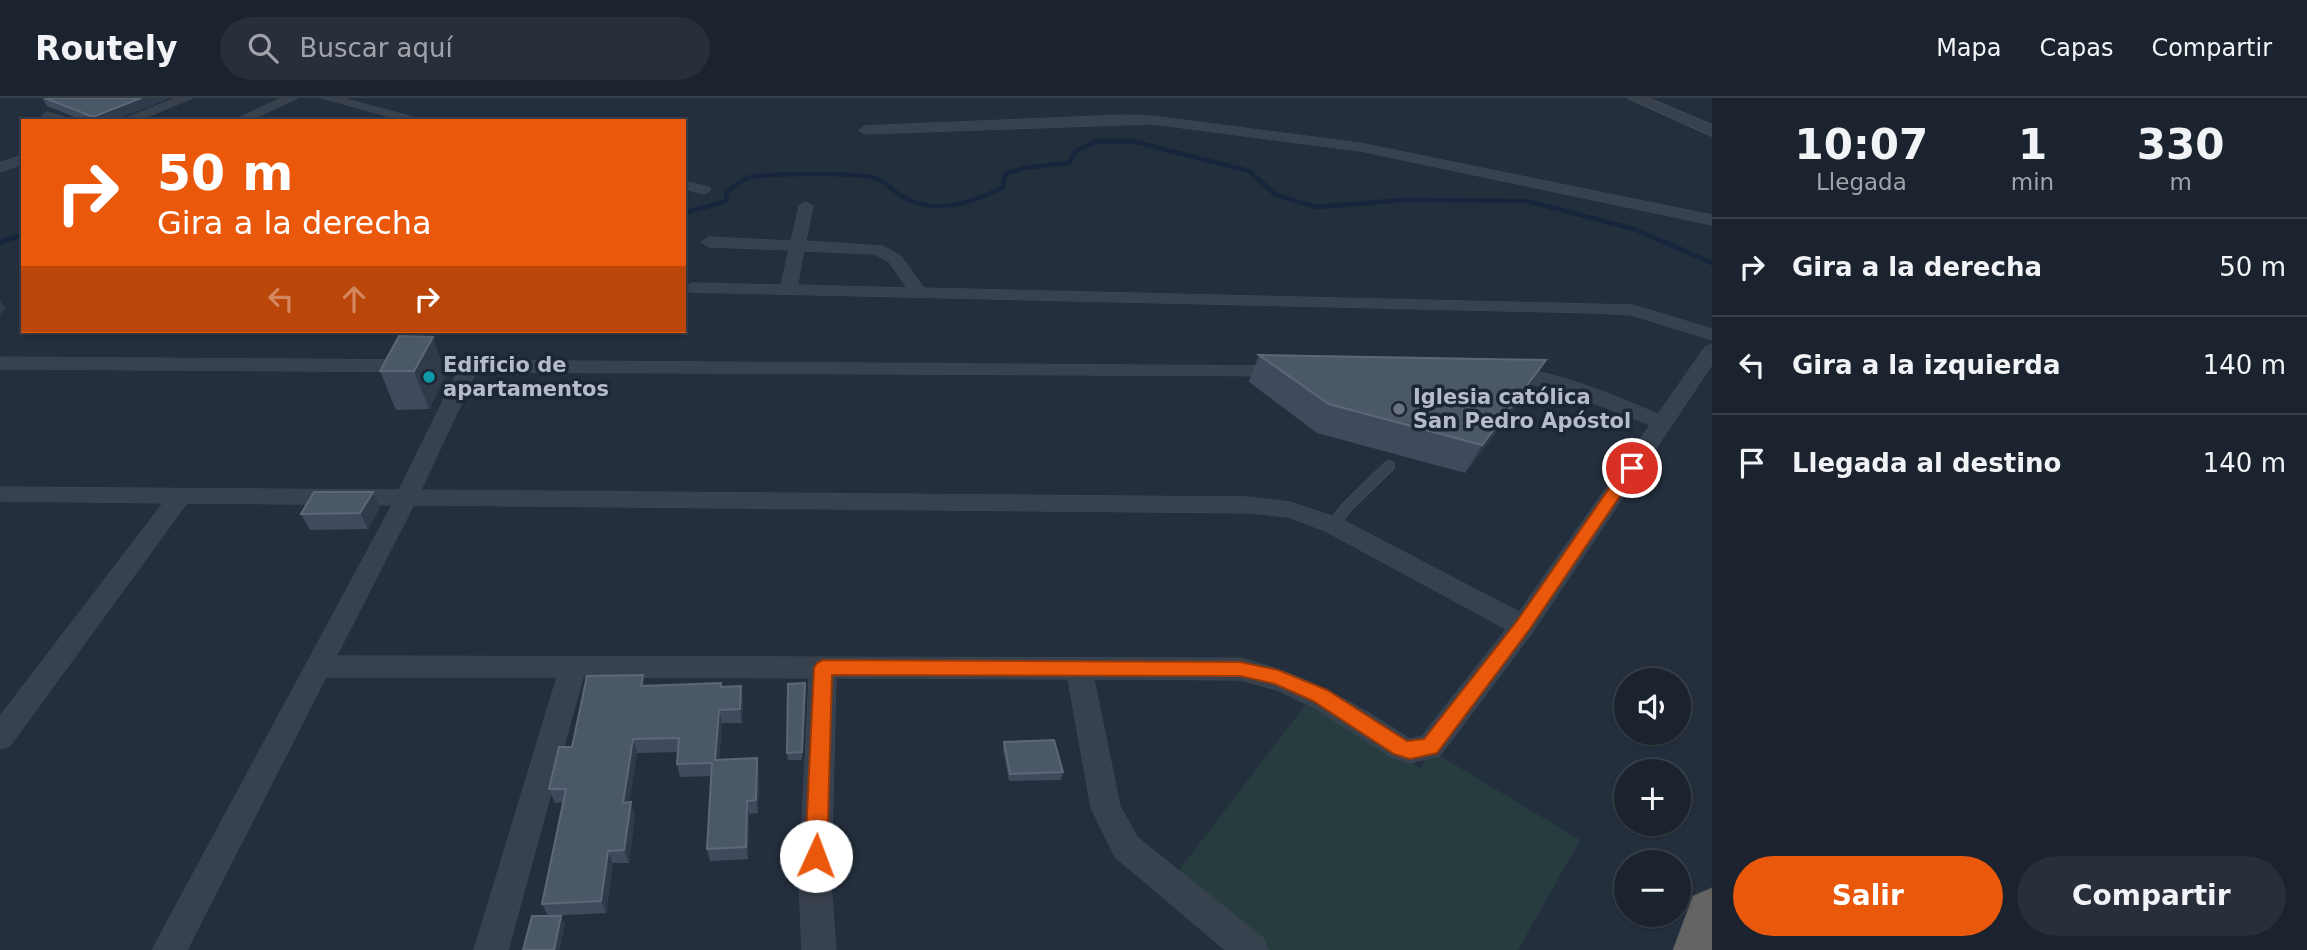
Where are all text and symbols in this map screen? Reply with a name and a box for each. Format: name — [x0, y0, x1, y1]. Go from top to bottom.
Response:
search box — [220, 17, 710, 80]
text: Routely — [35, 29, 178, 68]
icon: search — [244, 29, 282, 67]
text: Buscar aquí — [300, 33, 453, 63]
text: Mapa — [1936, 34, 2002, 62]
text: Capas — [2040, 34, 2113, 62]
text: Compartir — [2151, 34, 2272, 62]
text: 10:07 — [1795, 120, 1928, 169]
text: 1 — [2018, 120, 2047, 169]
text: 330 — [2137, 120, 2224, 169]
text: 50 m — [157, 145, 293, 202]
icon: right — [42, 147, 133, 238]
text: Llegada — [1816, 169, 1907, 195]
text: min — [2011, 169, 2054, 195]
text: m — [2169, 169, 2192, 195]
text: Gira a la derecha — [157, 204, 432, 242]
icon: right — [1733, 248, 1771, 286]
text: Gira a la derecha — [1792, 252, 2042, 282]
text: 50 m — [2219, 252, 2286, 282]
icon: left — [262, 280, 300, 318]
icon: ahead — [335, 280, 373, 318]
icon: right — [408, 280, 446, 318]
icon: left — [1733, 346, 1771, 384]
text: Gira a la izquierda — [1792, 350, 2060, 380]
text: 140 m — [2203, 350, 2286, 380]
place label: Edificio de apartamentos — [443, 353, 609, 401]
marker: Edificio de apartamentos — [421, 369, 437, 385]
place label: Iglesia católica San Pedro Apóstol — [1413, 385, 1631, 433]
marker: Iglesia católica San Pedro Apóstol — [1391, 401, 1407, 417]
pin — [1602, 438, 1662, 498]
icon: arrive — [1733, 444, 1771, 482]
text: Llegada al destino — [1792, 448, 2061, 478]
text: 140 m — [2203, 448, 2286, 478]
icon: arrive — [1613, 449, 1651, 487]
map controls — [1614, 668, 1691, 927]
button: sound — [1614, 668, 1691, 745]
button: + — [1614, 759, 1691, 836]
position arrow — [779, 819, 853, 893]
button: − — [1614, 850, 1691, 927]
button: Salir — [1733, 856, 2003, 936]
button: Compartir — [2017, 856, 2286, 936]

